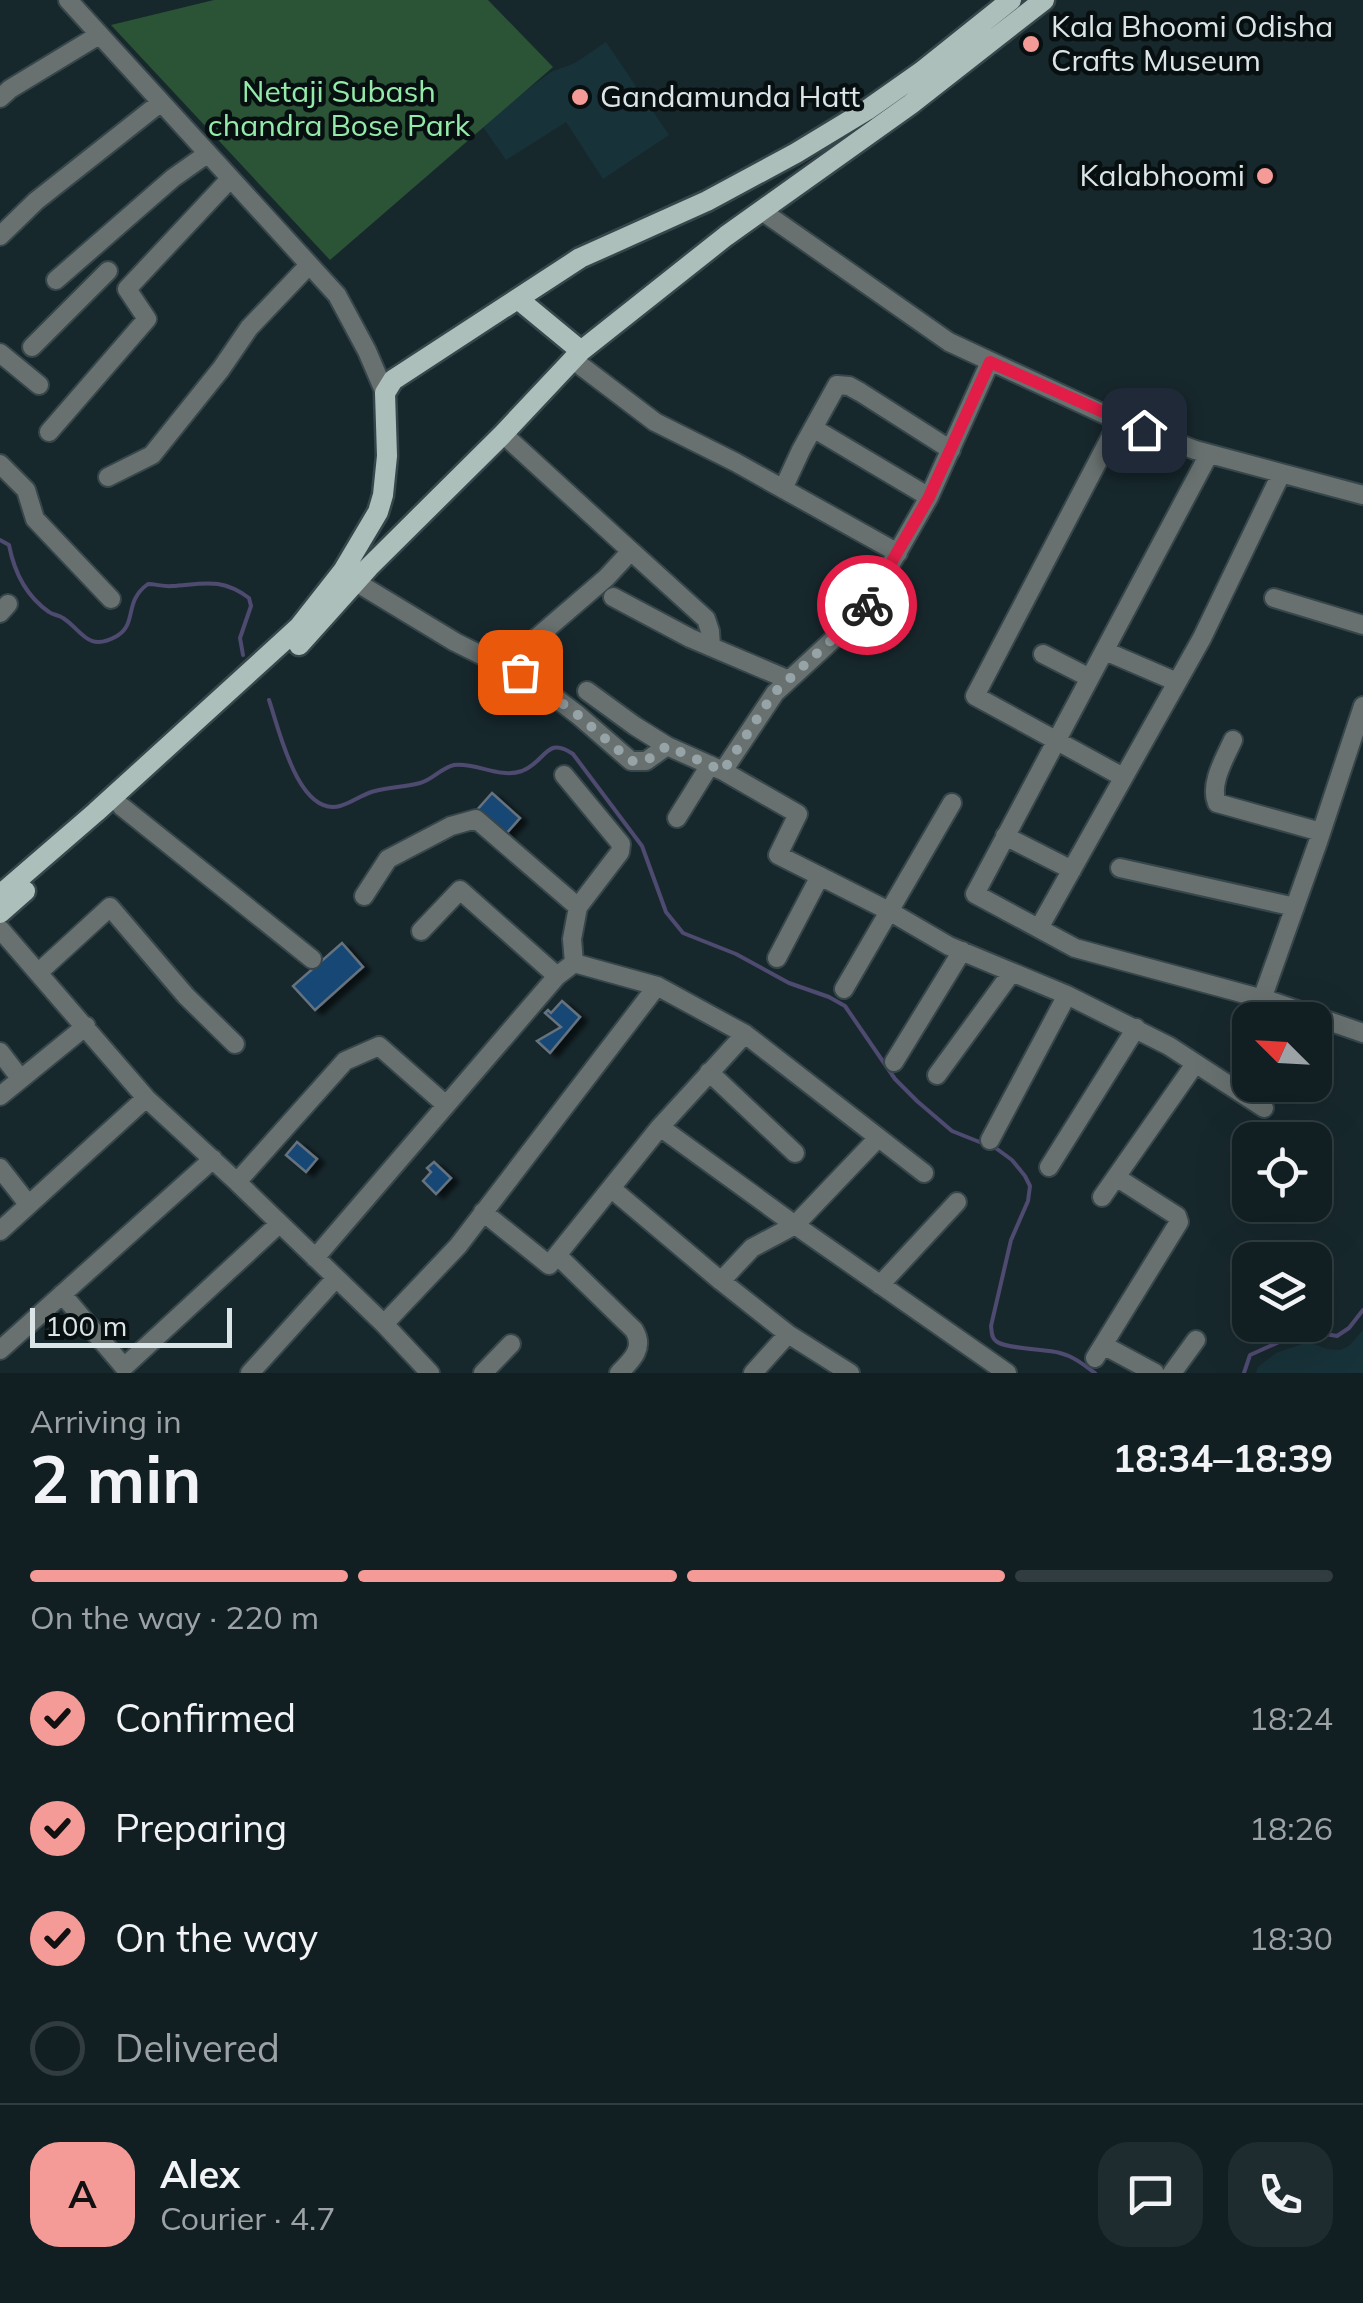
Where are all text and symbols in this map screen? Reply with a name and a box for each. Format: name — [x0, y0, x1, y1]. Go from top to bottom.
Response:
place label: Kala Bhoomi Odisha Crafts Museum — [1051, 7, 1333, 79]
marker: Kala Bhoomi Odisha Crafts Museum — [1020, 33, 1042, 55]
park label: Netaji Subash chandra Bose Park — [208, 72, 471, 144]
place label: Gandamunda Hatt — [600, 77, 860, 115]
marker: Gandamunda Hatt — [569, 86, 591, 108]
place label: Kalabhoomi — [1080, 156, 1245, 194]
marker: Kalabhoomi — [1254, 165, 1276, 187]
pin — [1102, 388, 1187, 473]
icon: home — [1117, 403, 1172, 458]
courier — [817, 555, 917, 655]
icon: bike — [840, 578, 895, 633]
pin — [478, 630, 563, 715]
icon: bag — [493, 645, 548, 700]
north arrow — [1232, 1002, 1332, 1102]
map controls — [1232, 1002, 1332, 1342]
button: locate — [1232, 1122, 1332, 1222]
button: layers — [1232, 1242, 1332, 1342]
scale bar — [30, 1303, 232, 1348]
text: 100 m — [45, 1308, 127, 1343]
text: Arriving in — [30, 1401, 182, 1441]
text: 18:34–18:39 — [1113, 1434, 1333, 1482]
text: 2 min — [30, 1438, 201, 1519]
text: On the way · 220 m — [30, 1597, 319, 1637]
icon: check — [30, 1691, 85, 1746]
text: Confirmed — [115, 1694, 296, 1742]
text: 18:24 — [1249, 1698, 1333, 1738]
icon: check — [30, 1801, 85, 1856]
text: Preparing — [115, 1804, 287, 1852]
text: 18:26 — [1249, 1808, 1333, 1848]
icon: check — [30, 1911, 85, 1966]
text: On the way — [115, 1914, 318, 1962]
text: 18:30 — [1249, 1918, 1333, 1958]
text: Delivered — [115, 2024, 280, 2072]
button: chat — [1098, 2142, 1203, 2247]
button: phone — [1228, 2142, 1333, 2247]
text: Alex — [160, 2150, 240, 2198]
text: A — [68, 2170, 97, 2218]
text: Courier · 4.7 — [160, 2198, 336, 2238]

